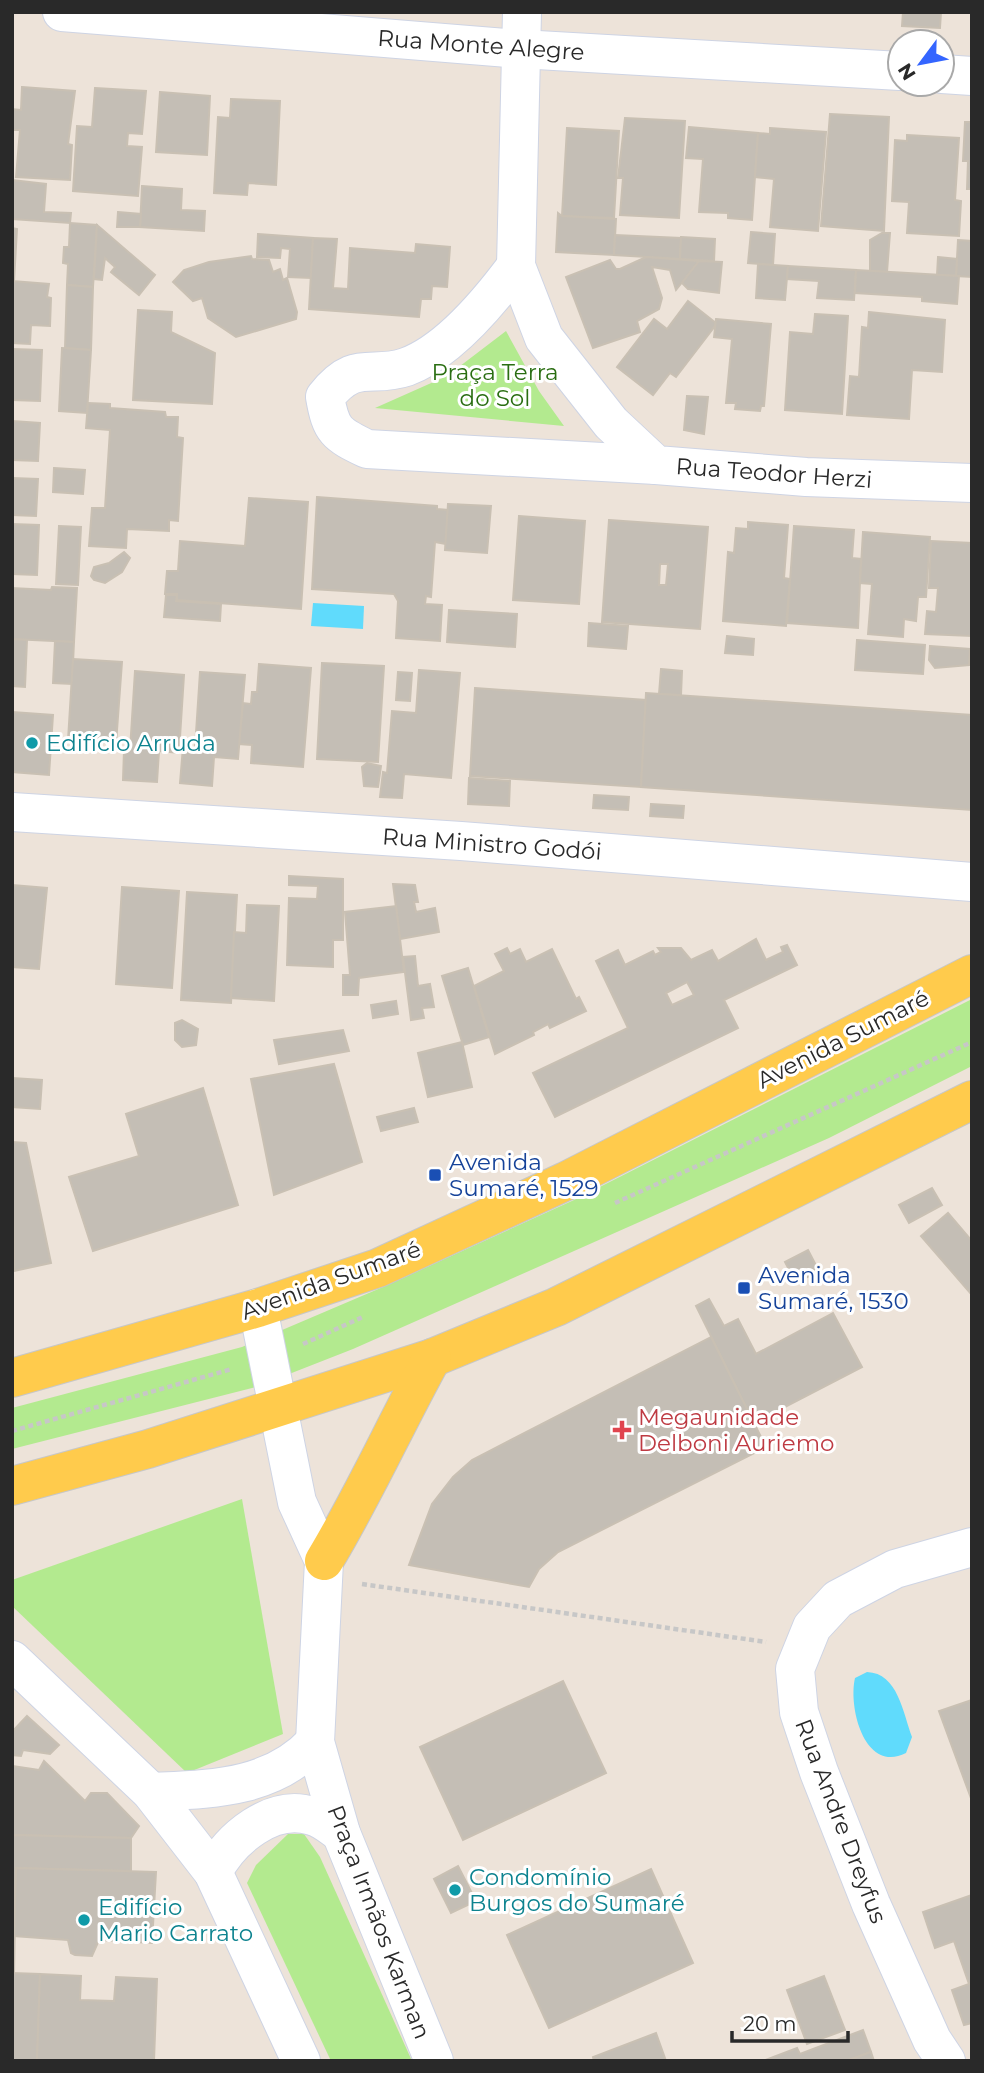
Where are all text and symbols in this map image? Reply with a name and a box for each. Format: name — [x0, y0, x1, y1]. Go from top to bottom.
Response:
street label: Rua Monte Alegre — [376, 24, 586, 66]
north arrow — [886, 28, 956, 98]
text: N — [893, 59, 921, 84]
park label: Praça Terra do Sol — [431, 358, 559, 412]
street label: Rua Teodor Herzi — [675, 452, 873, 494]
place label: Edifício Arruda — [46, 729, 216, 757]
marker: Edifício Arruda — [24, 735, 40, 751]
street label: Rua Ministro Godói — [381, 822, 603, 866]
street label: Avenida Sumaré — [752, 984, 934, 1094]
place label: Avenida Sumaré, 1529 — [449, 1148, 599, 1202]
marker: Avenida Sumaré, 1529 — [427, 1167, 443, 1183]
street label: Avenida Sumaré — [237, 1234, 425, 1326]
place label: Avenida Sumaré, 1530 — [758, 1261, 909, 1315]
marker: Avenida Sumaré, 1530 — [736, 1280, 752, 1296]
place label: Megaunidade Delboni Auriemo — [638, 1403, 835, 1457]
marker: Megaunidade Delboni Auriemo — [612, 1420, 632, 1440]
street label: Rua Andre Dreyfus — [789, 1715, 893, 1927]
street label: Praça Irmãos Karman — [321, 1801, 437, 2043]
place label: Condomínio Burgos do Sumaré — [469, 1863, 685, 1917]
marker: Condomínio Burgos do Sumaré — [447, 1882, 463, 1898]
place label: Edifício Mario Carrato — [98, 1893, 253, 1947]
marker: Edifício Mario Carrato — [76, 1912, 92, 1928]
scale bar — [732, 2000, 848, 2044]
text: 20 m — [743, 2011, 797, 2036]

